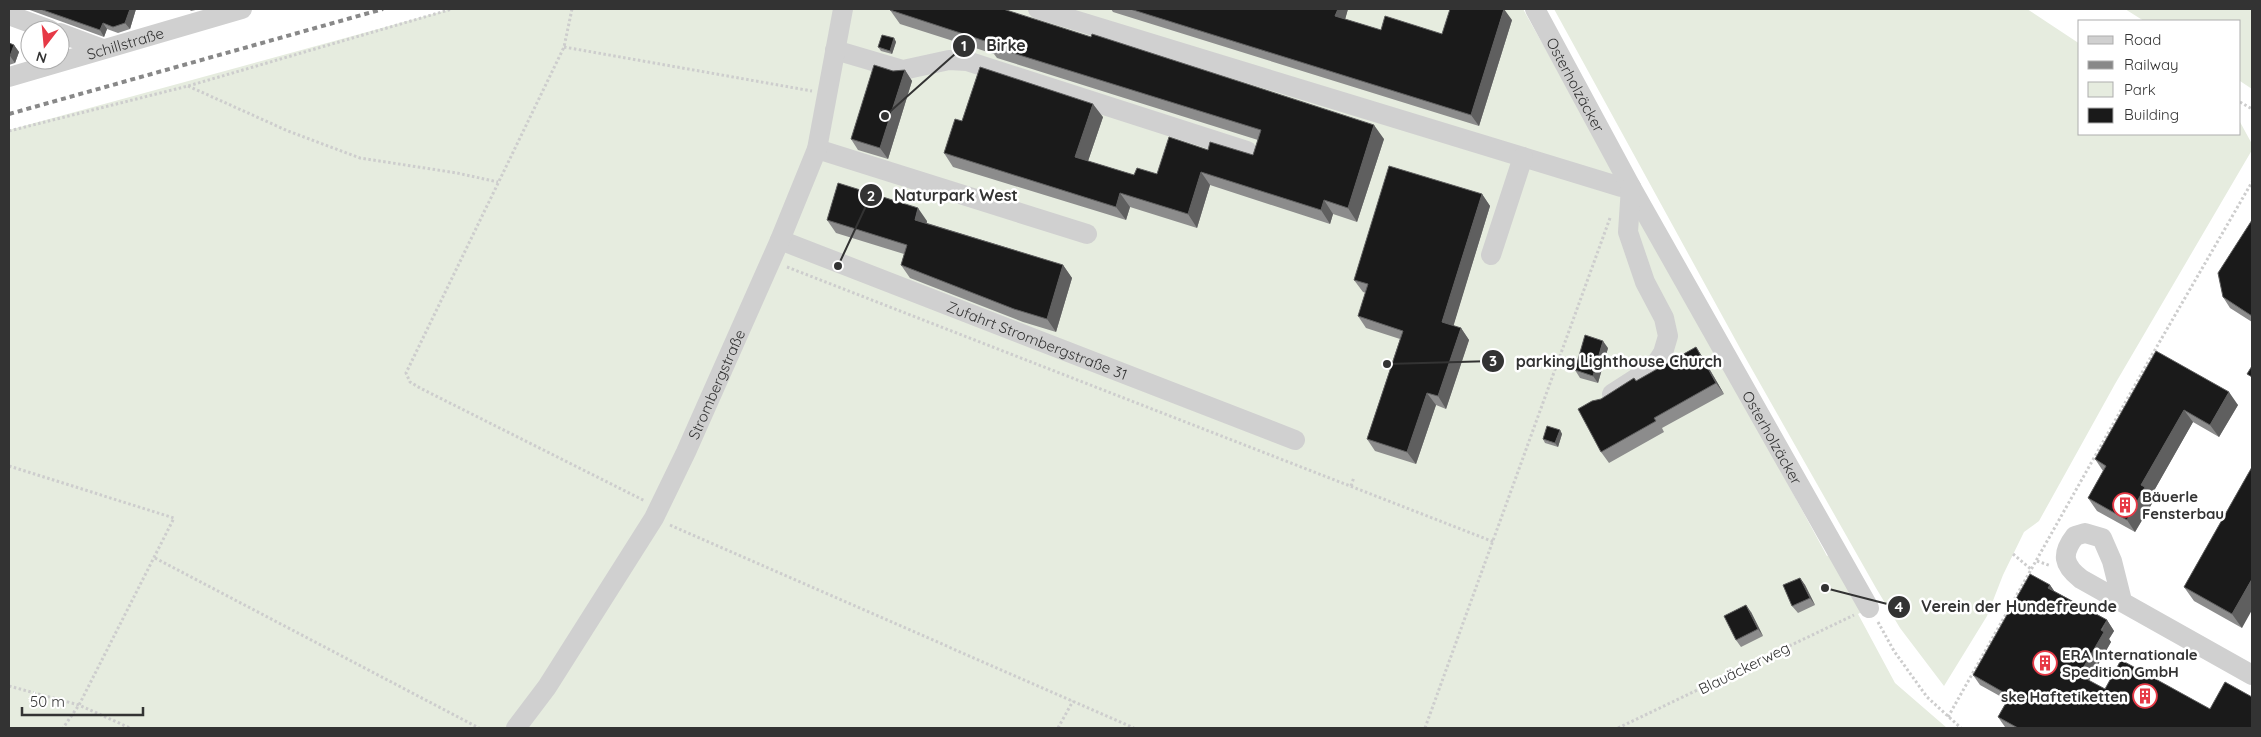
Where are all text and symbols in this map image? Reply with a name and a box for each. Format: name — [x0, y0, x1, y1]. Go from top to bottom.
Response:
north arrow — [20, 20, 70, 70]
legend — [2078, 20, 2241, 135]
street label: Schillstraße — [84, 23, 166, 63]
callout: Birke — [952, 30, 1036, 61]
text: Road — [2124, 30, 2161, 49]
street label: Osterholzäcker — [1543, 34, 1609, 136]
text: Birke — [986, 35, 1026, 55]
text: 1 — [961, 36, 967, 55]
text: N — [34, 47, 49, 68]
text: Railway — [2124, 55, 2179, 74]
text: Park — [2124, 80, 2156, 99]
text: Building — [2124, 105, 2179, 124]
callout: Naturpark West — [859, 180, 1028, 211]
text: Naturpark West — [894, 185, 1018, 205]
text: 2 — [867, 186, 875, 205]
street label: Zufahrt Strombergstraße 31 — [944, 296, 1130, 384]
street label: Strombergstraße — [683, 326, 749, 442]
callout: parking Lighthouse Church — [1481, 346, 1732, 377]
text: 3 — [1489, 351, 1497, 370]
text: parking Lighthouse Church — [1516, 351, 1722, 371]
street label: Osterholzäcker — [1739, 387, 1807, 488]
place label: Bäuerle Fensterbau — [2142, 487, 2224, 523]
building icon: Bäuerle Fensterbau — [2112, 492, 2138, 518]
callout: Verein der Hundefreunde — [1886, 591, 2127, 622]
text: Verein der Hundefreunde — [1921, 596, 2117, 616]
text: 4 — [1895, 597, 1904, 616]
street label: Blauäckerweg — [1695, 638, 1793, 698]
place label: ERA Internationale Spedition GmbH — [2062, 645, 2198, 681]
building icon: ERA Internationale Spedition GmbH — [2032, 650, 2058, 676]
building icon: ske Haftetiketten — [2132, 683, 2158, 709]
scale bar — [22, 684, 144, 716]
place label: ske Haftetiketten — [2001, 687, 2128, 706]
text: 50 m — [30, 692, 65, 711]

